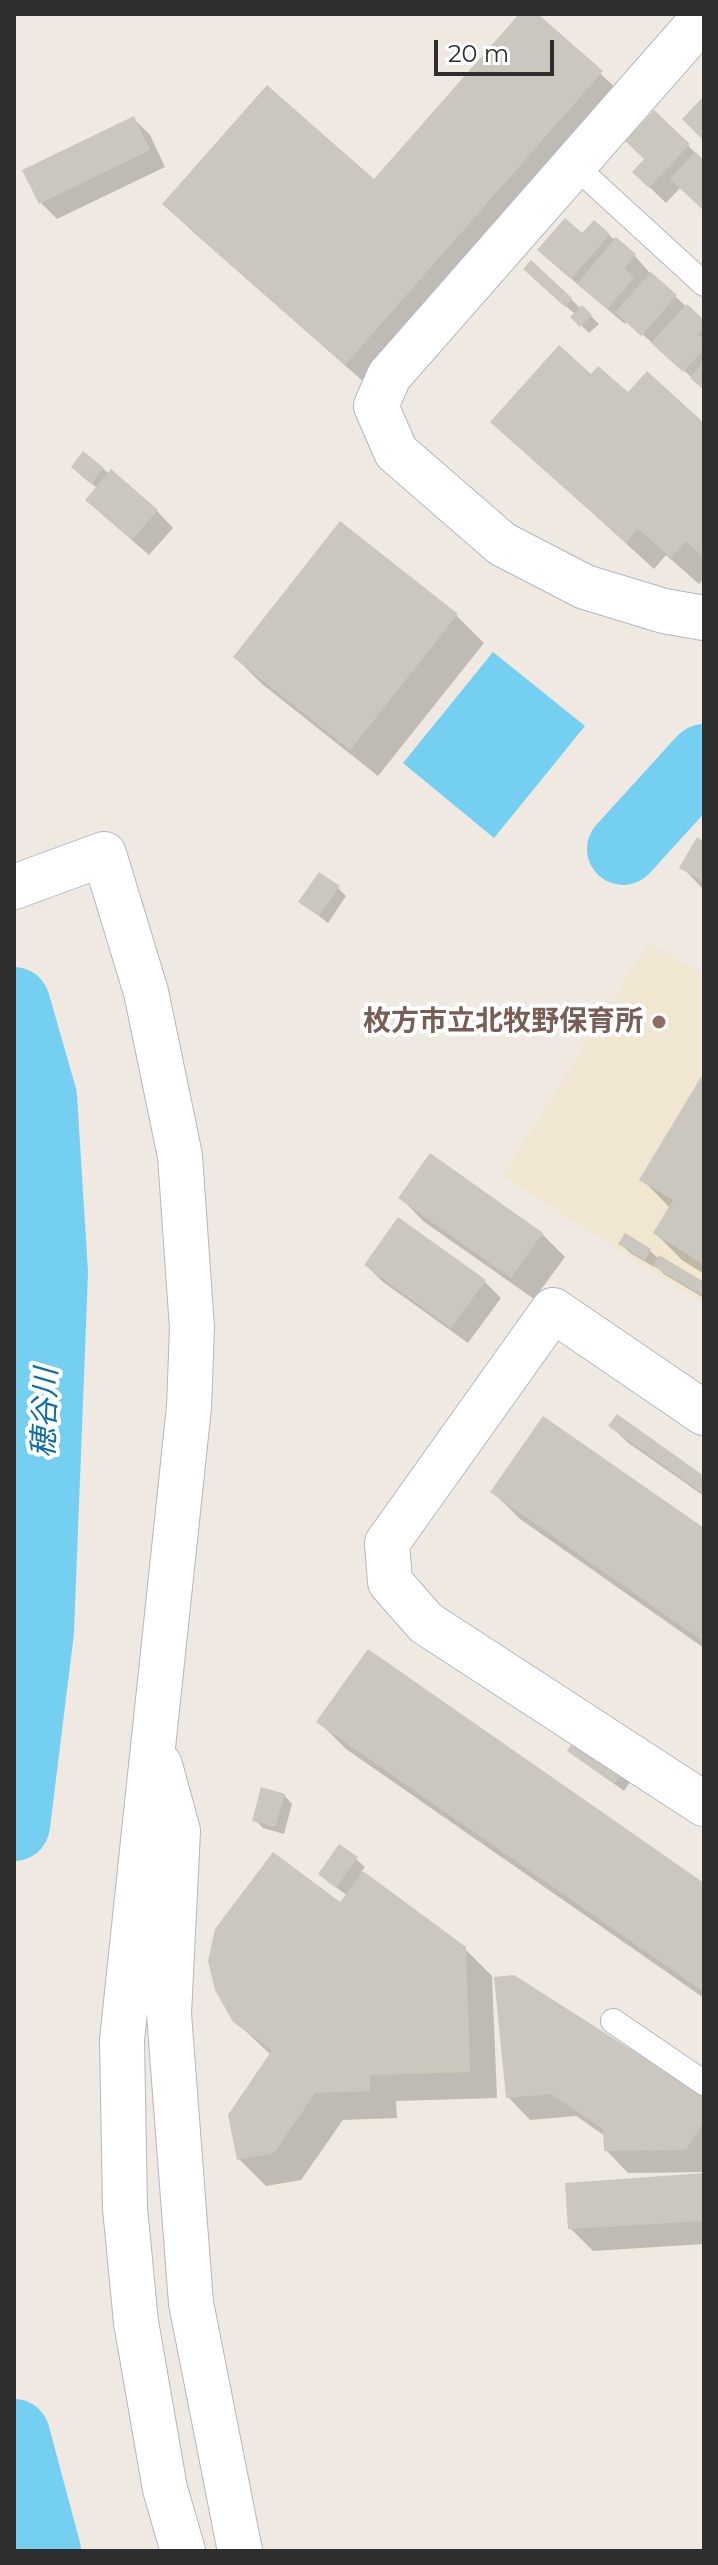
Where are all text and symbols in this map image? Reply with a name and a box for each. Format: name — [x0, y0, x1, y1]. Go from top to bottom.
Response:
scale bar — [438, 24, 558, 74]
text: 20 m — [448, 39, 509, 68]
place label: 枚方市立北牧野保育所 — [363, 1005, 643, 1039]
marker: 枚方市立北牧野保育所 — [650, 1013, 668, 1031]
water label: 穂谷川 — [26, 1367, 66, 1459]

